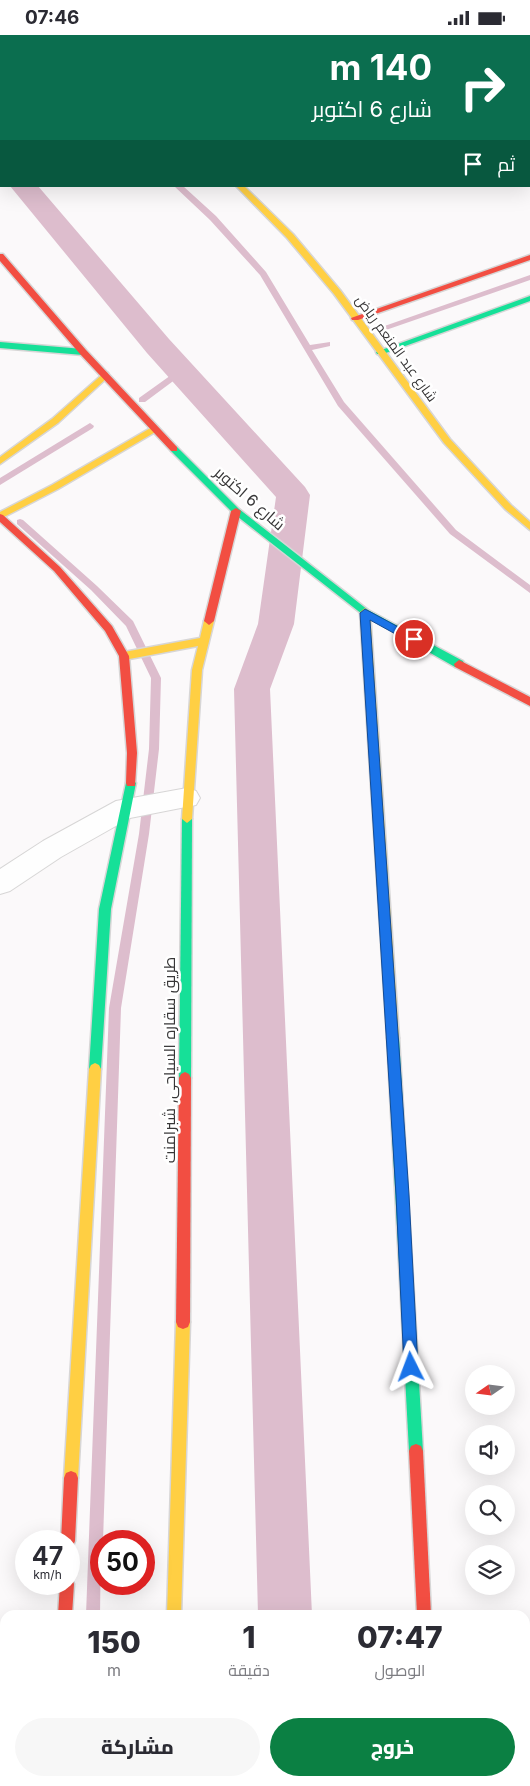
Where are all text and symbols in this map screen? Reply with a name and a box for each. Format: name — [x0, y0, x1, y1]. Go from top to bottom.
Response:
text: 07:46 — [25, 6, 79, 29]
text: 140 m — [329, 46, 432, 88]
icon: right — [450, 55, 515, 120]
text: شارع 6 اكتوبر — [312, 96, 432, 122]
icon: arrive — [459, 150, 487, 178]
text: ثم — [497, 153, 515, 176]
street label: شارع عبد المنعم رياض — [351, 291, 441, 406]
street label: شارع 6 اكتوبر — [208, 461, 289, 536]
pin — [393, 618, 435, 660]
icon: arrive — [400, 625, 428, 653]
street label: طريق سقاره السياحى, شبرامنت — [159, 957, 180, 1163]
position arrow — [384, 1340, 436, 1392]
north arrow — [465, 1365, 515, 1415]
map controls — [465, 1365, 515, 1595]
button: sound — [465, 1425, 515, 1475]
button: search — [465, 1485, 515, 1535]
speed limit sign: 50 — [90, 1530, 155, 1595]
text: 47 — [32, 1541, 63, 1571]
button: layers — [465, 1545, 515, 1595]
text: km/h — [33, 1567, 62, 1582]
text: 1 — [242, 1619, 256, 1655]
text: 07:47 — [357, 1619, 443, 1655]
text: 150 — [87, 1624, 141, 1660]
text: m — [107, 1660, 121, 1680]
text: دقيقة — [228, 1660, 270, 1680]
text: الوصول — [374, 1660, 425, 1680]
button: مشاركة — [15, 1718, 260, 1776]
button: خروج — [270, 1718, 515, 1776]

